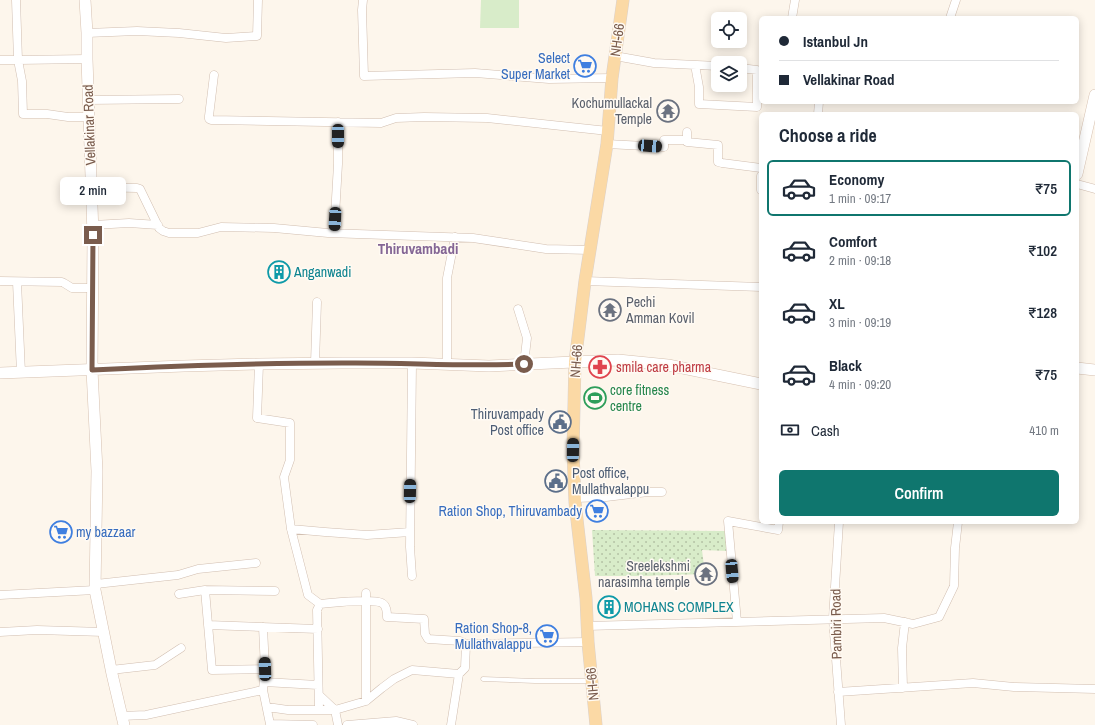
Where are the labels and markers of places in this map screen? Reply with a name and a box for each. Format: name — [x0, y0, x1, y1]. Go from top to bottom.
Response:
place label: Select Super Market — [501, 49, 570, 83]
supermarket icon: Select Super Market — [572, 53, 598, 79]
place label: Kochumullackal Temple — [572, 94, 652, 128]
temple icon: Kochumullackal Temple — [655, 98, 681, 124]
building icon: Anganwadi — [266, 259, 292, 285]
place label: Anganwadi — [293, 263, 351, 281]
place label: Pechi Amman Kovil — [625, 293, 694, 327]
temple icon: Pechi Amman Kovil — [597, 297, 623, 323]
pharmacy icon: smila care pharma — [587, 354, 613, 380]
place label: smila care pharma — [616, 358, 712, 376]
place label: core fitness centre — [610, 381, 670, 415]
sports icon: core fitness centre — [582, 385, 608, 411]
place label: Thiruvampady Post office — [471, 405, 544, 439]
public building icon: Thiruvampady Post office — [547, 409, 573, 435]
place label: Post office, Mullathvalappu — [572, 464, 649, 498]
public building icon: Post office, Mullathvalappu — [543, 468, 569, 494]
supermarket icon: Ration Shop, Thiruvambady — [584, 498, 610, 524]
place label: Ration Shop, Thiruvambady — [439, 502, 582, 520]
supermarket icon: my bazzaar — [48, 519, 74, 545]
place label: my bazzaar — [76, 523, 136, 541]
place label: Sreelekshmi narasimha temple — [598, 557, 690, 591]
temple icon: Sreelekshmi narasimha temple — [693, 561, 719, 587]
building icon: MOHANS COMPLEX — [596, 594, 622, 620]
place label: MOHANS COMPLEX — [624, 598, 734, 616]
place label: Ration Shop-8, Mullathvalappu — [455, 619, 532, 653]
supermarket icon: Ration Shop-8, Mullathvalappu — [534, 623, 560, 649]

